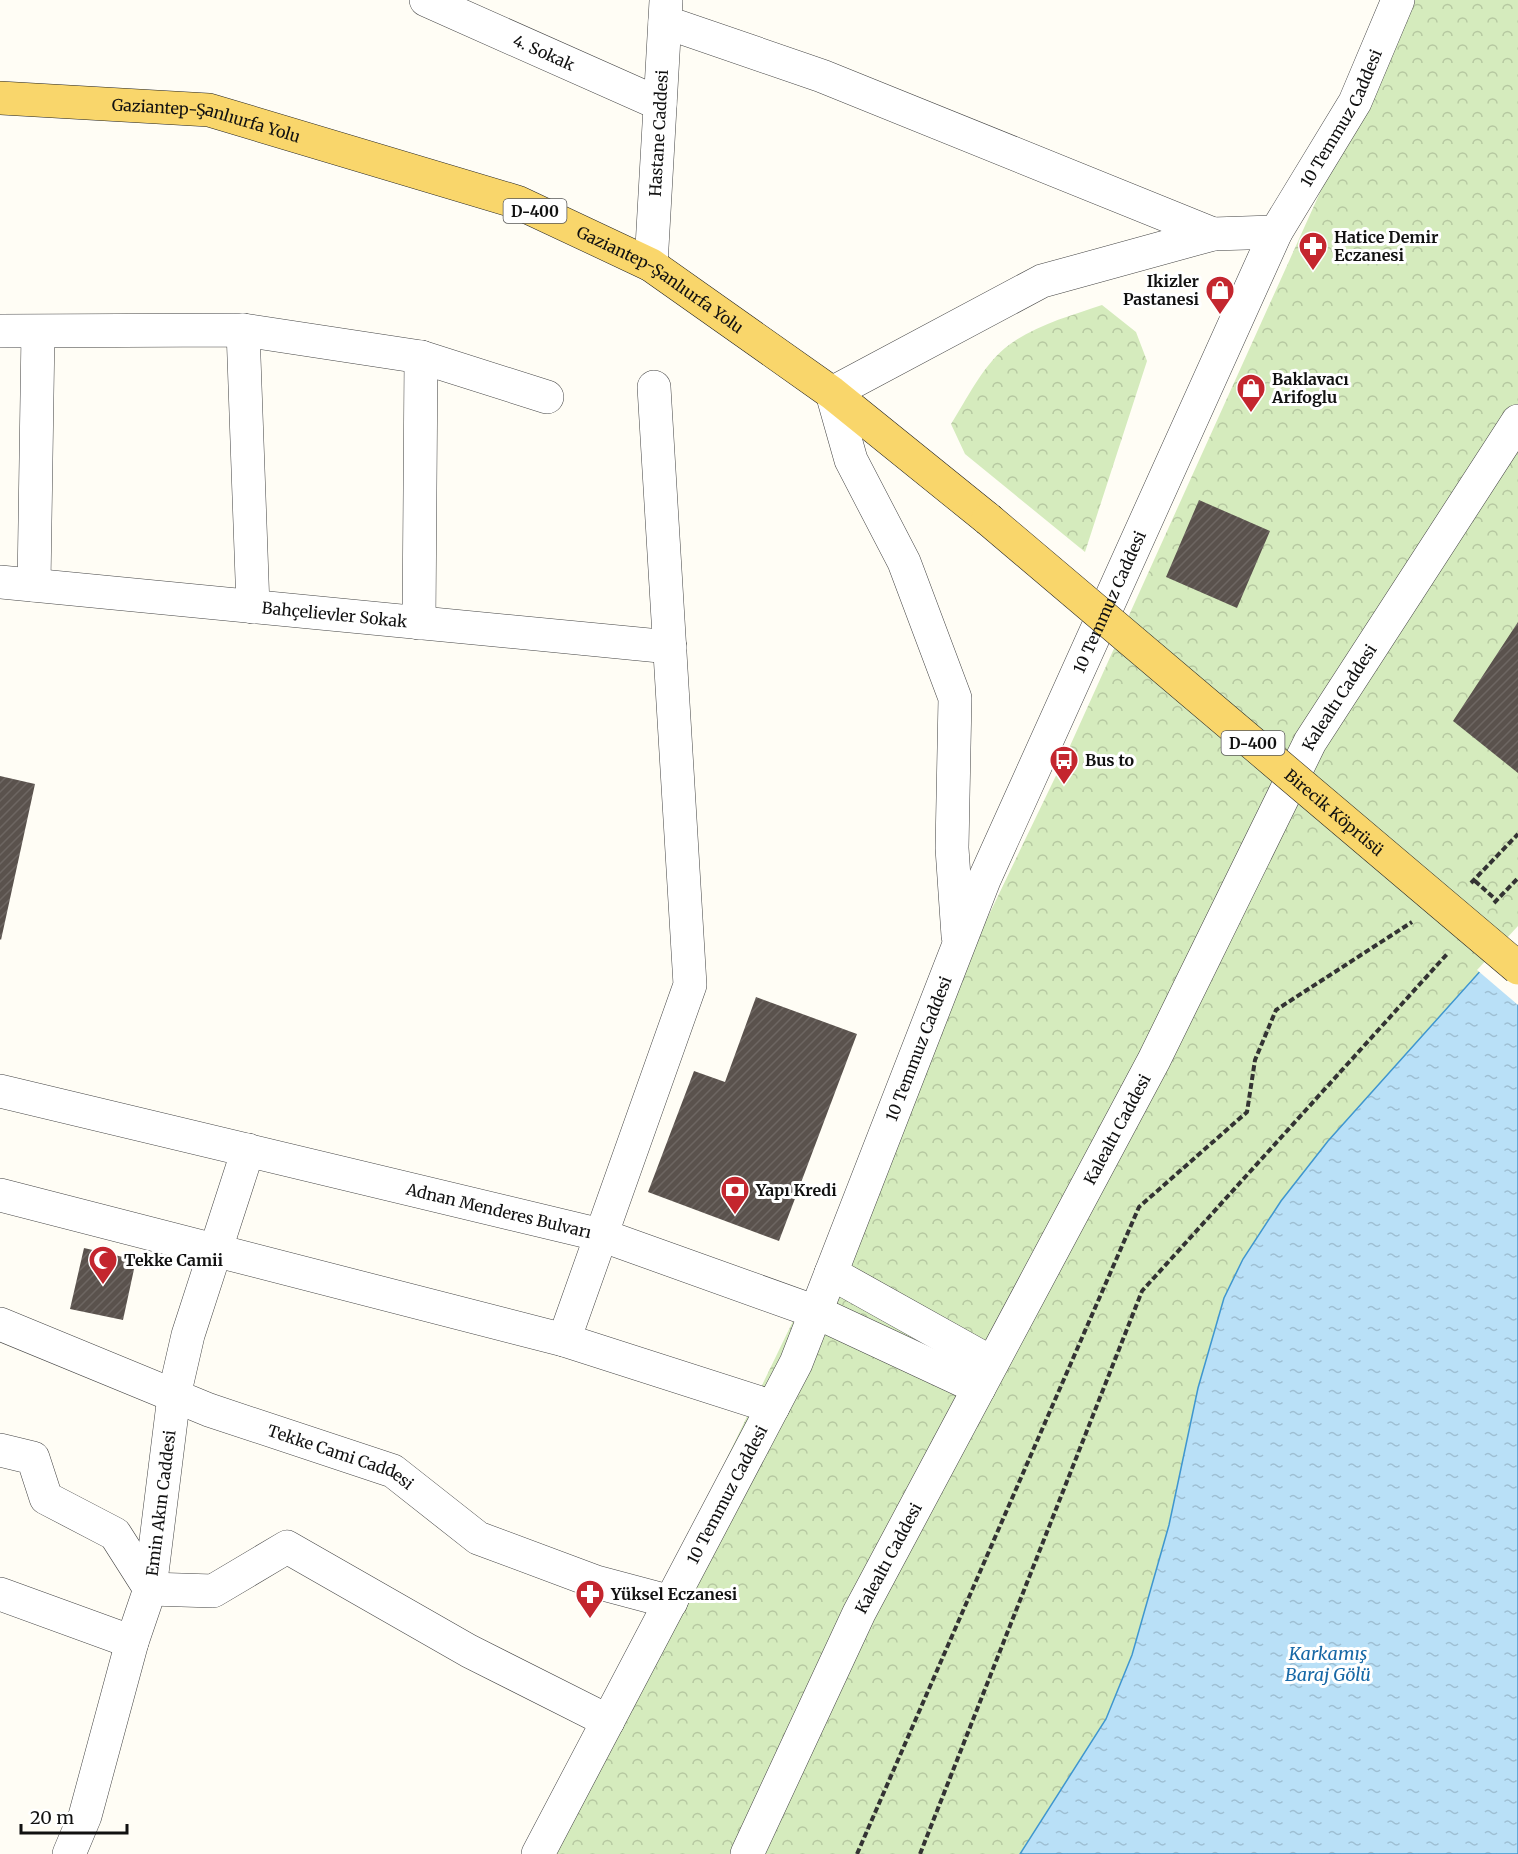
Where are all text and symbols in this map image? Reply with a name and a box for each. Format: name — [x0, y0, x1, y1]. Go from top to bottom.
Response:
street label: 4. Sokak — [510, 30, 578, 75]
street label: 10 Temmuz Caddesi — [1296, 46, 1386, 190]
street label: Hastane Caddesi — [645, 69, 672, 197]
street label: Gaziantep-Şanlıurfa Yolu — [111, 94, 303, 147]
road number: D-400 — [504, 199, 566, 223]
street label: Gaziantep-Şanlıurfa Yolu — [574, 222, 748, 337]
place label: Hatice Demir Eczanesi — [1334, 227, 1439, 265]
pharmacy icon: Hatice Demir Eczanesi — [1297, 230, 1329, 272]
place label: Ikizler Pastanesi — [1123, 271, 1200, 309]
shop icon: Ikizler Pastanesi — [1204, 274, 1236, 316]
place label: Baklavacı Arifoglu — [1271, 369, 1349, 407]
shop icon: Baklavacı Arifoglu — [1235, 372, 1267, 414]
street label: 10 Temmuz Caddesi — [1069, 528, 1150, 676]
street label: Bahçelievler Sokak — [261, 597, 409, 632]
street label: Kalealtı Caddesi — [1298, 640, 1381, 754]
road number: D-400 — [1222, 731, 1284, 755]
bus stop icon: Bus to — [1048, 744, 1080, 786]
place label: Bus to — [1085, 750, 1135, 770]
street label: Birecik Köprüsü — [1281, 765, 1388, 860]
street label: 10 Temmuz Caddesi — [881, 973, 956, 1124]
street label: Kalealtı Caddesi — [1079, 1071, 1155, 1188]
bank icon: Yapı Kredi — [719, 1174, 751, 1216]
street label: Adnan Menderes Bulvarı — [403, 1178, 593, 1242]
place label: Yapı Kredi — [755, 1180, 837, 1200]
mosque icon: Tekke Camii — [87, 1244, 119, 1286]
place label: Tekke Camii — [124, 1250, 223, 1270]
street label: Tekke Cami Caddesi — [265, 1420, 418, 1494]
street label: 10 Temmuz Caddesi — [682, 1422, 771, 1567]
street label: Emin Akın Caddesi — [142, 1429, 180, 1577]
street label: Kalealtı Caddesi — [851, 1499, 926, 1617]
pharmacy icon: Yüksel Eczanesi — [574, 1578, 606, 1620]
place label: Yüksel Eczanesi — [610, 1584, 738, 1604]
water label: Karkamış Baraj Gölü — [1285, 1642, 1371, 1686]
scale bar — [21, 1797, 128, 1835]
text: 20 m — [30, 1806, 74, 1829]

